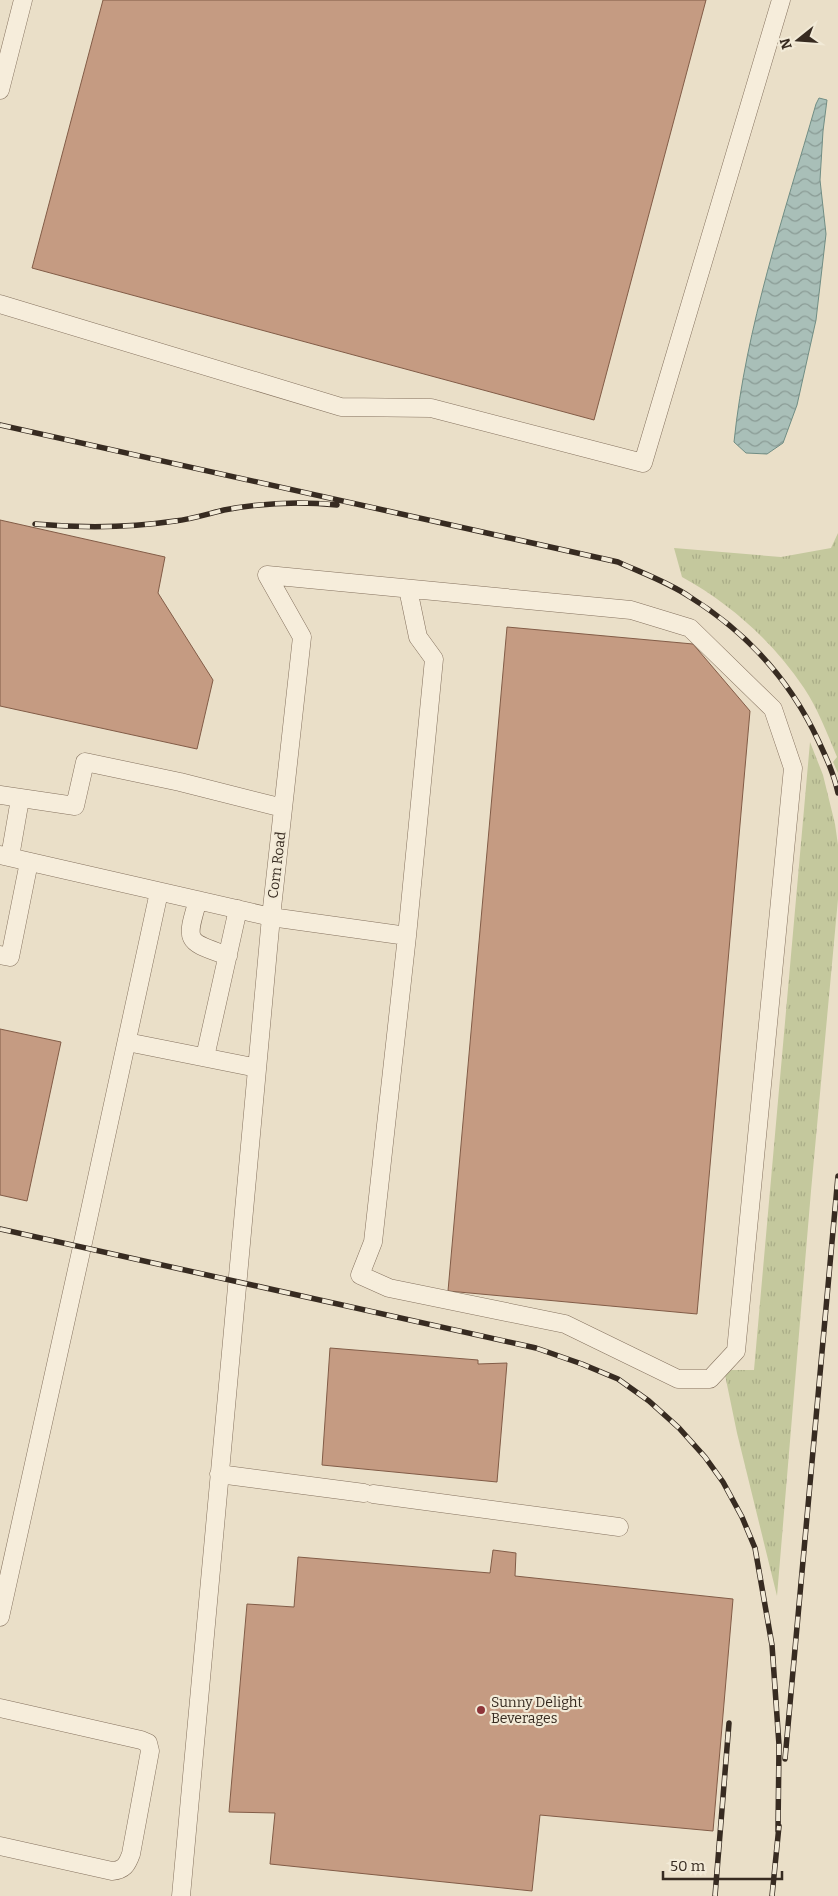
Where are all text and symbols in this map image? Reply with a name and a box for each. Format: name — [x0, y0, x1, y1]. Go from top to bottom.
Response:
north arrow — [773, 15, 823, 65]
text: N — [776, 36, 796, 51]
street label: Corn Road — [264, 831, 290, 899]
place label: Sunny Delight Beverages — [491, 1694, 583, 1727]
marker: Sunny Delight Beverages — [475, 1704, 487, 1716]
scale bar — [663, 1848, 782, 1880]
text: 50 m — [670, 1857, 706, 1875]

